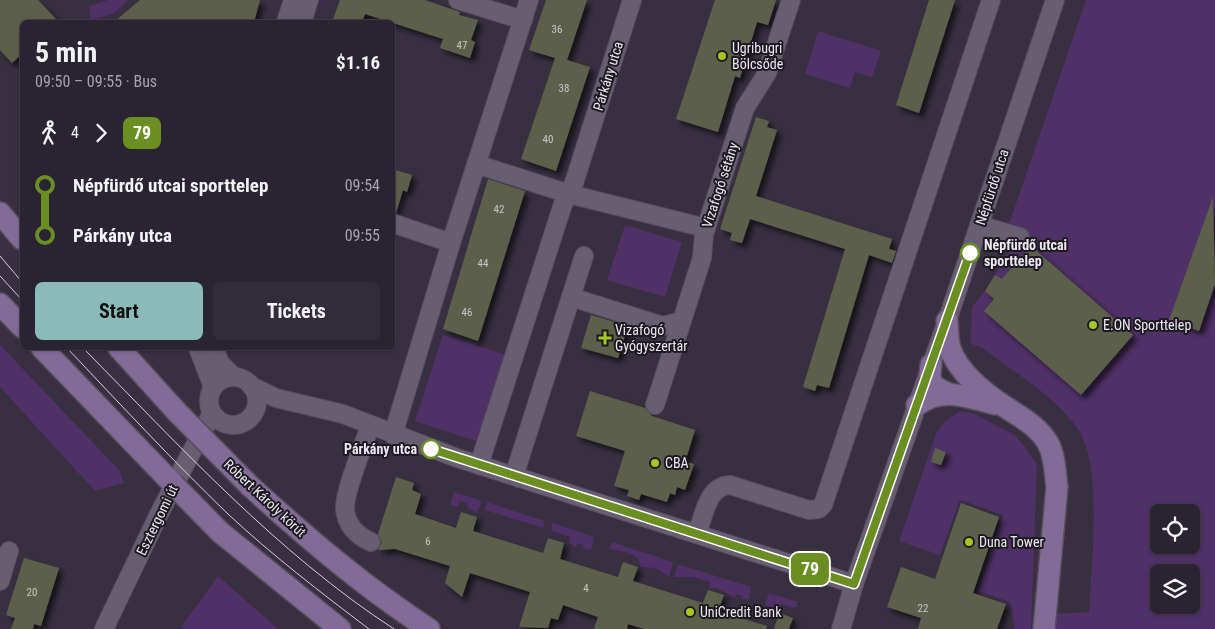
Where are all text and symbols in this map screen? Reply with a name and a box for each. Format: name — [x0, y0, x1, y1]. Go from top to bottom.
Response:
house number: 36 — [552, 23, 562, 36]
text: 5 min — [35, 36, 97, 69]
house number: 47 — [457, 39, 467, 52]
street label: Párkány utca — [590, 39, 626, 113]
place label: Ugribugri Bölcsőde — [732, 40, 784, 72]
marker: Ugribugri Bölcsőde — [716, 50, 728, 62]
text: $1.16 — [336, 51, 380, 74]
text: 09:50 – 09:55 · Bus — [35, 72, 157, 91]
house number: 38 — [559, 82, 569, 95]
icon: walk — [35, 119, 63, 147]
icon: forward — [87, 119, 115, 147]
text: 79 — [133, 122, 151, 143]
text: 4 — [71, 123, 79, 142]
house number: 40 — [543, 133, 553, 146]
street label: Vizafogó sétány — [699, 140, 741, 230]
street label: Népfürdő utca — [972, 147, 1012, 227]
text: Népfürdő utcai sporttelep — [73, 174, 268, 197]
text: 09:54 — [345, 176, 380, 195]
house number: 42 — [494, 203, 504, 216]
text: Párkány utca — [73, 224, 172, 247]
text: 09:55 — [345, 226, 380, 245]
place label: Népfürdő utcai sporttelep — [984, 237, 1067, 269]
marker: Népfürdő utcai sporttelep — [960, 243, 980, 263]
house number: 44 — [478, 257, 489, 270]
button: Start — [35, 282, 203, 340]
button: Tickets — [213, 282, 380, 340]
house number: 46 — [462, 306, 472, 319]
place label: E.ON Sporttelep — [1103, 317, 1191, 333]
marker: E.ON Sporttelep — [1087, 319, 1099, 331]
place label: Vizafogó Gyógyszertár — [615, 322, 687, 354]
marker: Vizafogó Gyógyszertár — [599, 332, 611, 344]
marker: Párkány utca — [421, 439, 441, 459]
place label: Párkány utca — [344, 441, 417, 457]
place label: CBA — [665, 455, 689, 471]
street label: Róbert Károly körút — [221, 456, 309, 540]
marker: CBA — [649, 457, 661, 469]
street label: Esztergomi út — [133, 482, 181, 558]
map controls — [1150, 504, 1200, 614]
button: locate — [1150, 504, 1200, 554]
place label: Duna Tower — [979, 534, 1044, 550]
house number: 6 — [425, 535, 431, 548]
marker: Duna Tower — [963, 536, 975, 548]
line badge: 79 — [788, 553, 832, 585]
text: 79 — [801, 558, 819, 579]
button: layers — [1150, 564, 1200, 614]
house number: 4 — [583, 582, 589, 595]
house number: 20 — [27, 586, 37, 599]
house number: 22 — [918, 602, 928, 615]
place label: UniCredit Bank — [700, 604, 782, 620]
marker: UniCredit Bank — [684, 606, 696, 618]

